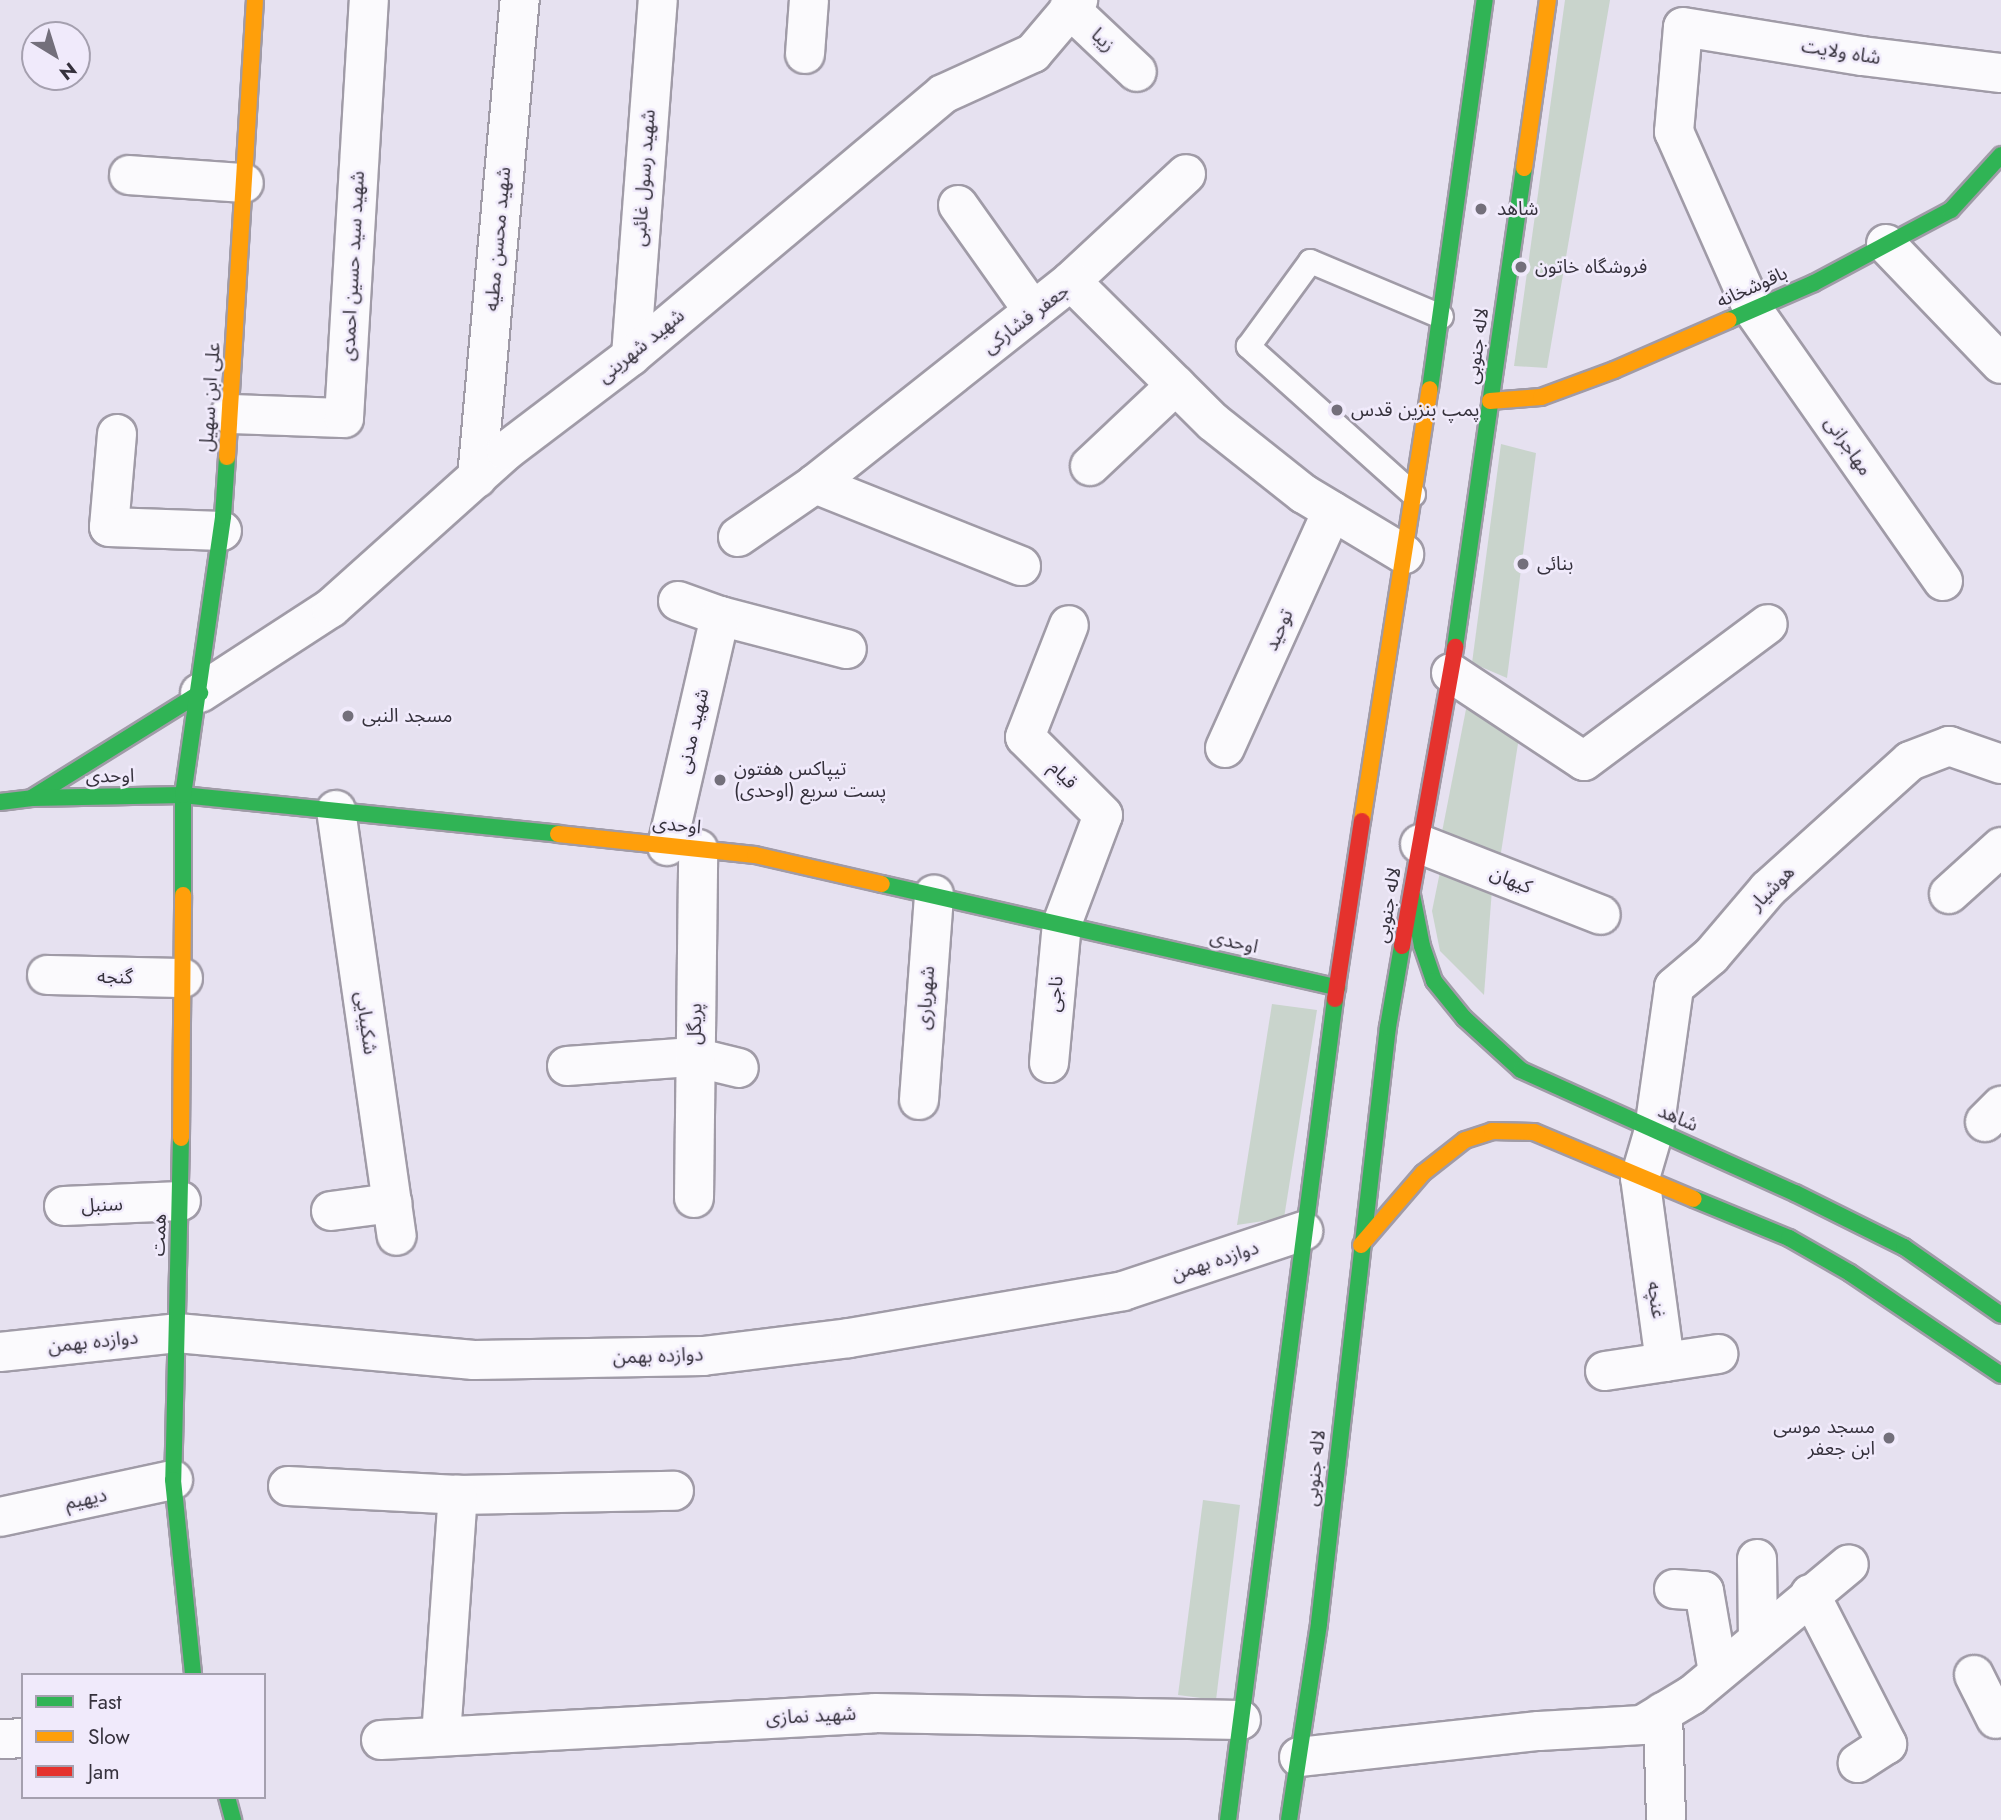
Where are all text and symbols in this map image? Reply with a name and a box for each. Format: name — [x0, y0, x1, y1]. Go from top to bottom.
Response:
north arrow — [21, 21, 91, 91]
street label: زیبا — [1086, 23, 1120, 57]
street label: شاه ولایت — [1800, 34, 1882, 70]
text: N — [54, 56, 82, 87]
street label: شهید رسول غائبی — [628, 109, 660, 247]
street label: شهید محسن مطیه — [480, 166, 516, 312]
street label: شهید سید حسین احمدی — [337, 170, 369, 362]
place label: شاهد — [1497, 198, 1538, 220]
marker: شاهد — [1471, 199, 1491, 219]
place label: فروشگاه خاتون — [1535, 256, 1647, 278]
marker: فروشگاه خاتون — [1513, 259, 1529, 275]
street label: باقوشخانه — [1713, 261, 1791, 313]
street label: جعفر فشارکی — [978, 279, 1074, 359]
street label: شهید شهرینی — [593, 304, 689, 388]
street label: لاله جنوبی — [1460, 306, 1494, 386]
street label: علی ابن سهیل — [195, 342, 225, 452]
place label: پمپ بنزین قدس — [1351, 399, 1480, 421]
marker: پمپ بنزین قدس — [1329, 402, 1345, 418]
street label: مهاجرانی — [1819, 412, 1877, 480]
place label: بنائی — [1537, 553, 1573, 575]
marker: بنائی — [1515, 556, 1531, 572]
street label: توحید — [1260, 606, 1298, 654]
street label: شهید مدنی — [672, 686, 714, 776]
place label: مسجد النبی — [362, 705, 453, 727]
marker: مسجد النبی — [340, 708, 356, 724]
street label: قیام — [1044, 756, 1082, 794]
place label: تیپاکس هفتون (اوحدی) پست سریع — [734, 758, 886, 802]
street label: اوحدی — [85, 764, 135, 788]
marker: تیپاکس هفتون (اوحدی) پست سریع — [712, 772, 728, 788]
street label: اوحدی — [652, 811, 702, 839]
street label: کیهان — [1487, 861, 1535, 899]
street label: هوشیار — [1745, 861, 1799, 915]
street label: لاله جنوبی — [1370, 865, 1406, 945]
street label: اوحدی — [1208, 925, 1260, 959]
street label: گنجه — [97, 965, 133, 989]
street label: شهریاری — [912, 965, 940, 1031]
street label: ناجی — [1042, 975, 1068, 1013]
street label: شکیبایی — [350, 990, 382, 1056]
street label: پریگل — [683, 1003, 707, 1045]
street label: شاهد — [1654, 1099, 1702, 1137]
street label: سنبل — [81, 1193, 123, 1217]
street label: همت — [147, 1213, 171, 1257]
street label: دوازده بهمن — [1168, 1236, 1262, 1286]
street label: غنچه — [1642, 1280, 1670, 1320]
street label: دوازده بهمن — [47, 1326, 139, 1358]
street label: دوازده بهمن — [612, 1343, 704, 1369]
place label: مسجد موسی ابن جعفر — [1773, 1416, 1875, 1460]
street label: لاله جنوبی — [1300, 1429, 1330, 1507]
marker: مسجد موسی ابن جعفر — [1881, 1430, 1897, 1446]
street label: دیهیم — [63, 1483, 109, 1515]
legend — [21, 1673, 266, 1799]
text: Fast — [88, 1687, 121, 1717]
street label: شهید نمازی — [765, 1702, 857, 1730]
text: Slow — [88, 1722, 130, 1752]
text: Jam — [88, 1757, 120, 1787]

